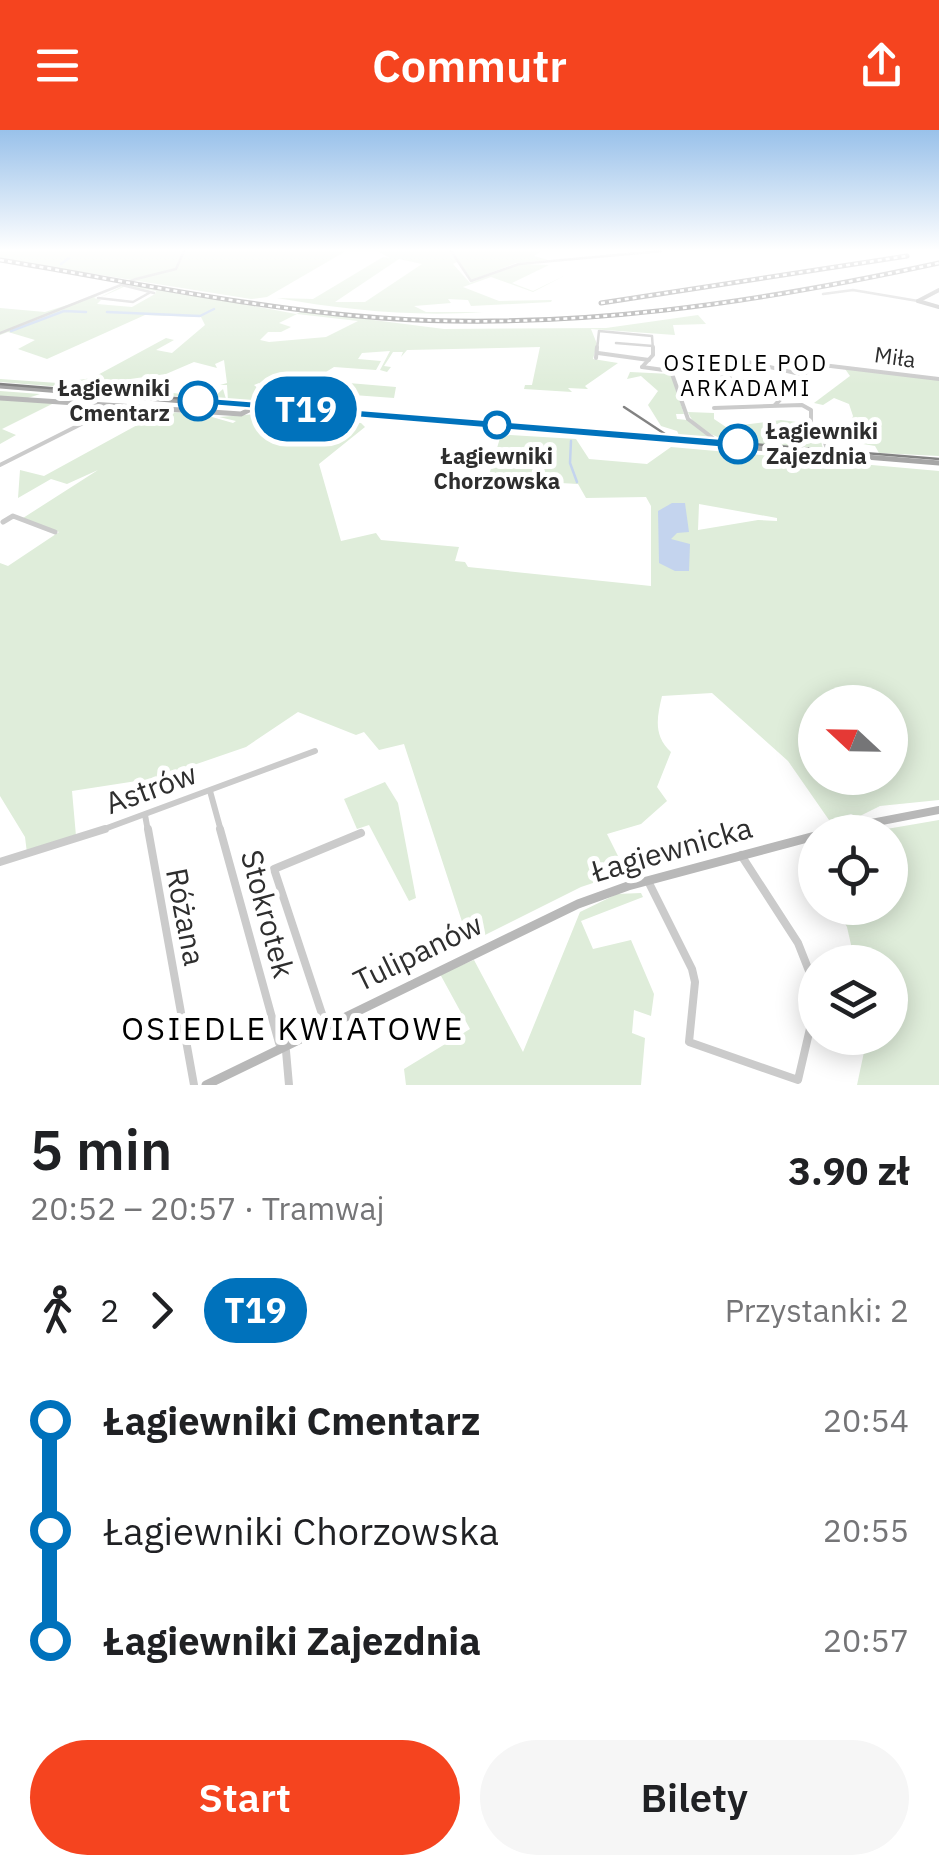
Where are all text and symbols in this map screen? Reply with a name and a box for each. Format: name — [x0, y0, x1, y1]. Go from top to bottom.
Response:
text: Commutr — [372, 36, 567, 94]
icon: menu — [30, 38, 85, 93]
icon: share — [854, 38, 909, 93]
street label: Miła — [873, 339, 918, 374]
district label: OSIEDLE POD ARKADAMI — [664, 348, 828, 402]
place label: Łagiewniki Cmentarz — [57, 373, 170, 427]
line badge: T19 — [248, 376, 364, 442]
marker: Łagiewniki Cmentarz — [179, 382, 217, 420]
text: T19 — [275, 386, 337, 432]
marker: Łagiewniki Chorzowska — [484, 412, 510, 438]
place label: Łagiewniki Zajezdnia — [765, 416, 878, 470]
marker: Łagiewniki Zajezdnia — [719, 425, 757, 463]
place label: Łagiewniki Chorzowska — [434, 441, 560, 495]
north arrow — [798, 685, 908, 795]
map controls — [798, 685, 908, 1055]
street label: Astrów — [99, 753, 202, 822]
street label: Łagiewnicka — [586, 807, 756, 890]
button: locate — [798, 815, 908, 925]
street label: Stokrotek — [233, 845, 304, 982]
street label: Różana — [158, 865, 215, 969]
street label: Tulipanów — [347, 904, 488, 1000]
button: layers — [798, 945, 908, 1055]
district label: OSIEDLE KWIATOWE — [121, 1007, 465, 1049]
text: 5 min — [30, 1114, 172, 1185]
text: 3.90 zł — [788, 1146, 909, 1195]
text: 20:52 – 20:57 · Tramwaj — [30, 1187, 384, 1229]
icon: walk — [30, 1283, 85, 1338]
icon: forward — [134, 1283, 189, 1338]
text: T19 — [224, 1287, 287, 1333]
text: 2 — [100, 1289, 119, 1331]
text: Przystanki: 2 — [725, 1289, 909, 1331]
text: Łagiewniki Cmentarz — [104, 1396, 480, 1445]
text: 20:54 — [823, 1399, 909, 1441]
text: Łagiewniki Chorzowska — [104, 1506, 499, 1555]
text: 20:55 — [823, 1509, 909, 1551]
text: Łagiewniki Zajezdnia — [104, 1616, 481, 1665]
text: 20:57 — [823, 1619, 909, 1661]
button: Start — [30, 1740, 460, 1855]
button: Bilety — [480, 1740, 909, 1855]

